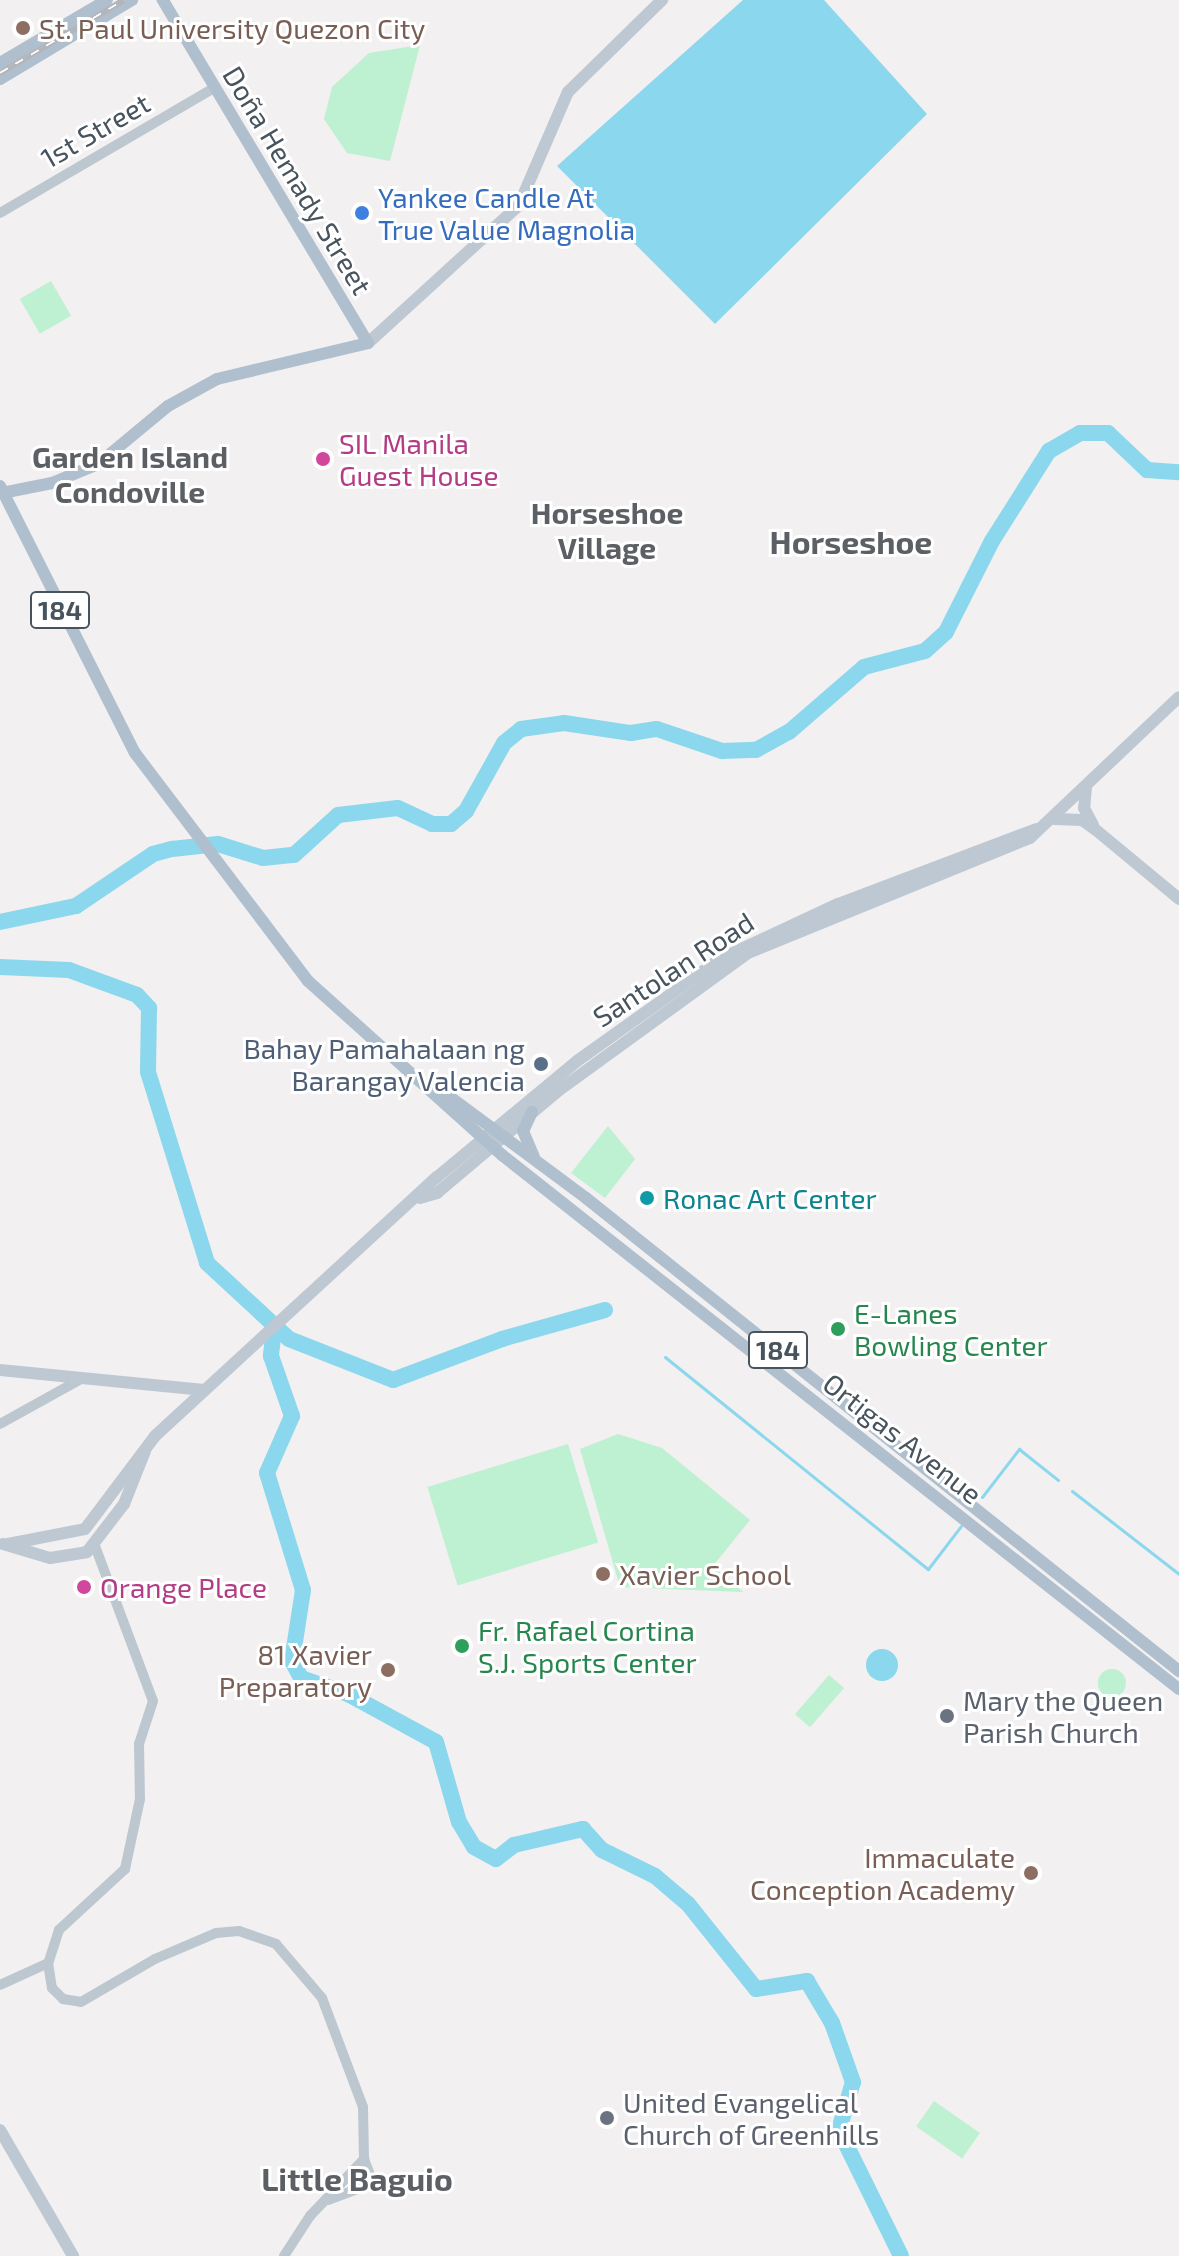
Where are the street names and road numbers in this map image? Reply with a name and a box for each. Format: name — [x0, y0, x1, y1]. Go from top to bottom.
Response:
street label: Doña Hemady Street — [216, 60, 380, 300]
street label: 1st Street — [35, 85, 155, 175]
road number: 184 — [30, 588, 90, 632]
street label: Santolan Road — [586, 905, 760, 1033]
road number: 184 — [748, 1328, 808, 1372]
street label: Ortigas Avenue — [817, 1365, 989, 1511]

